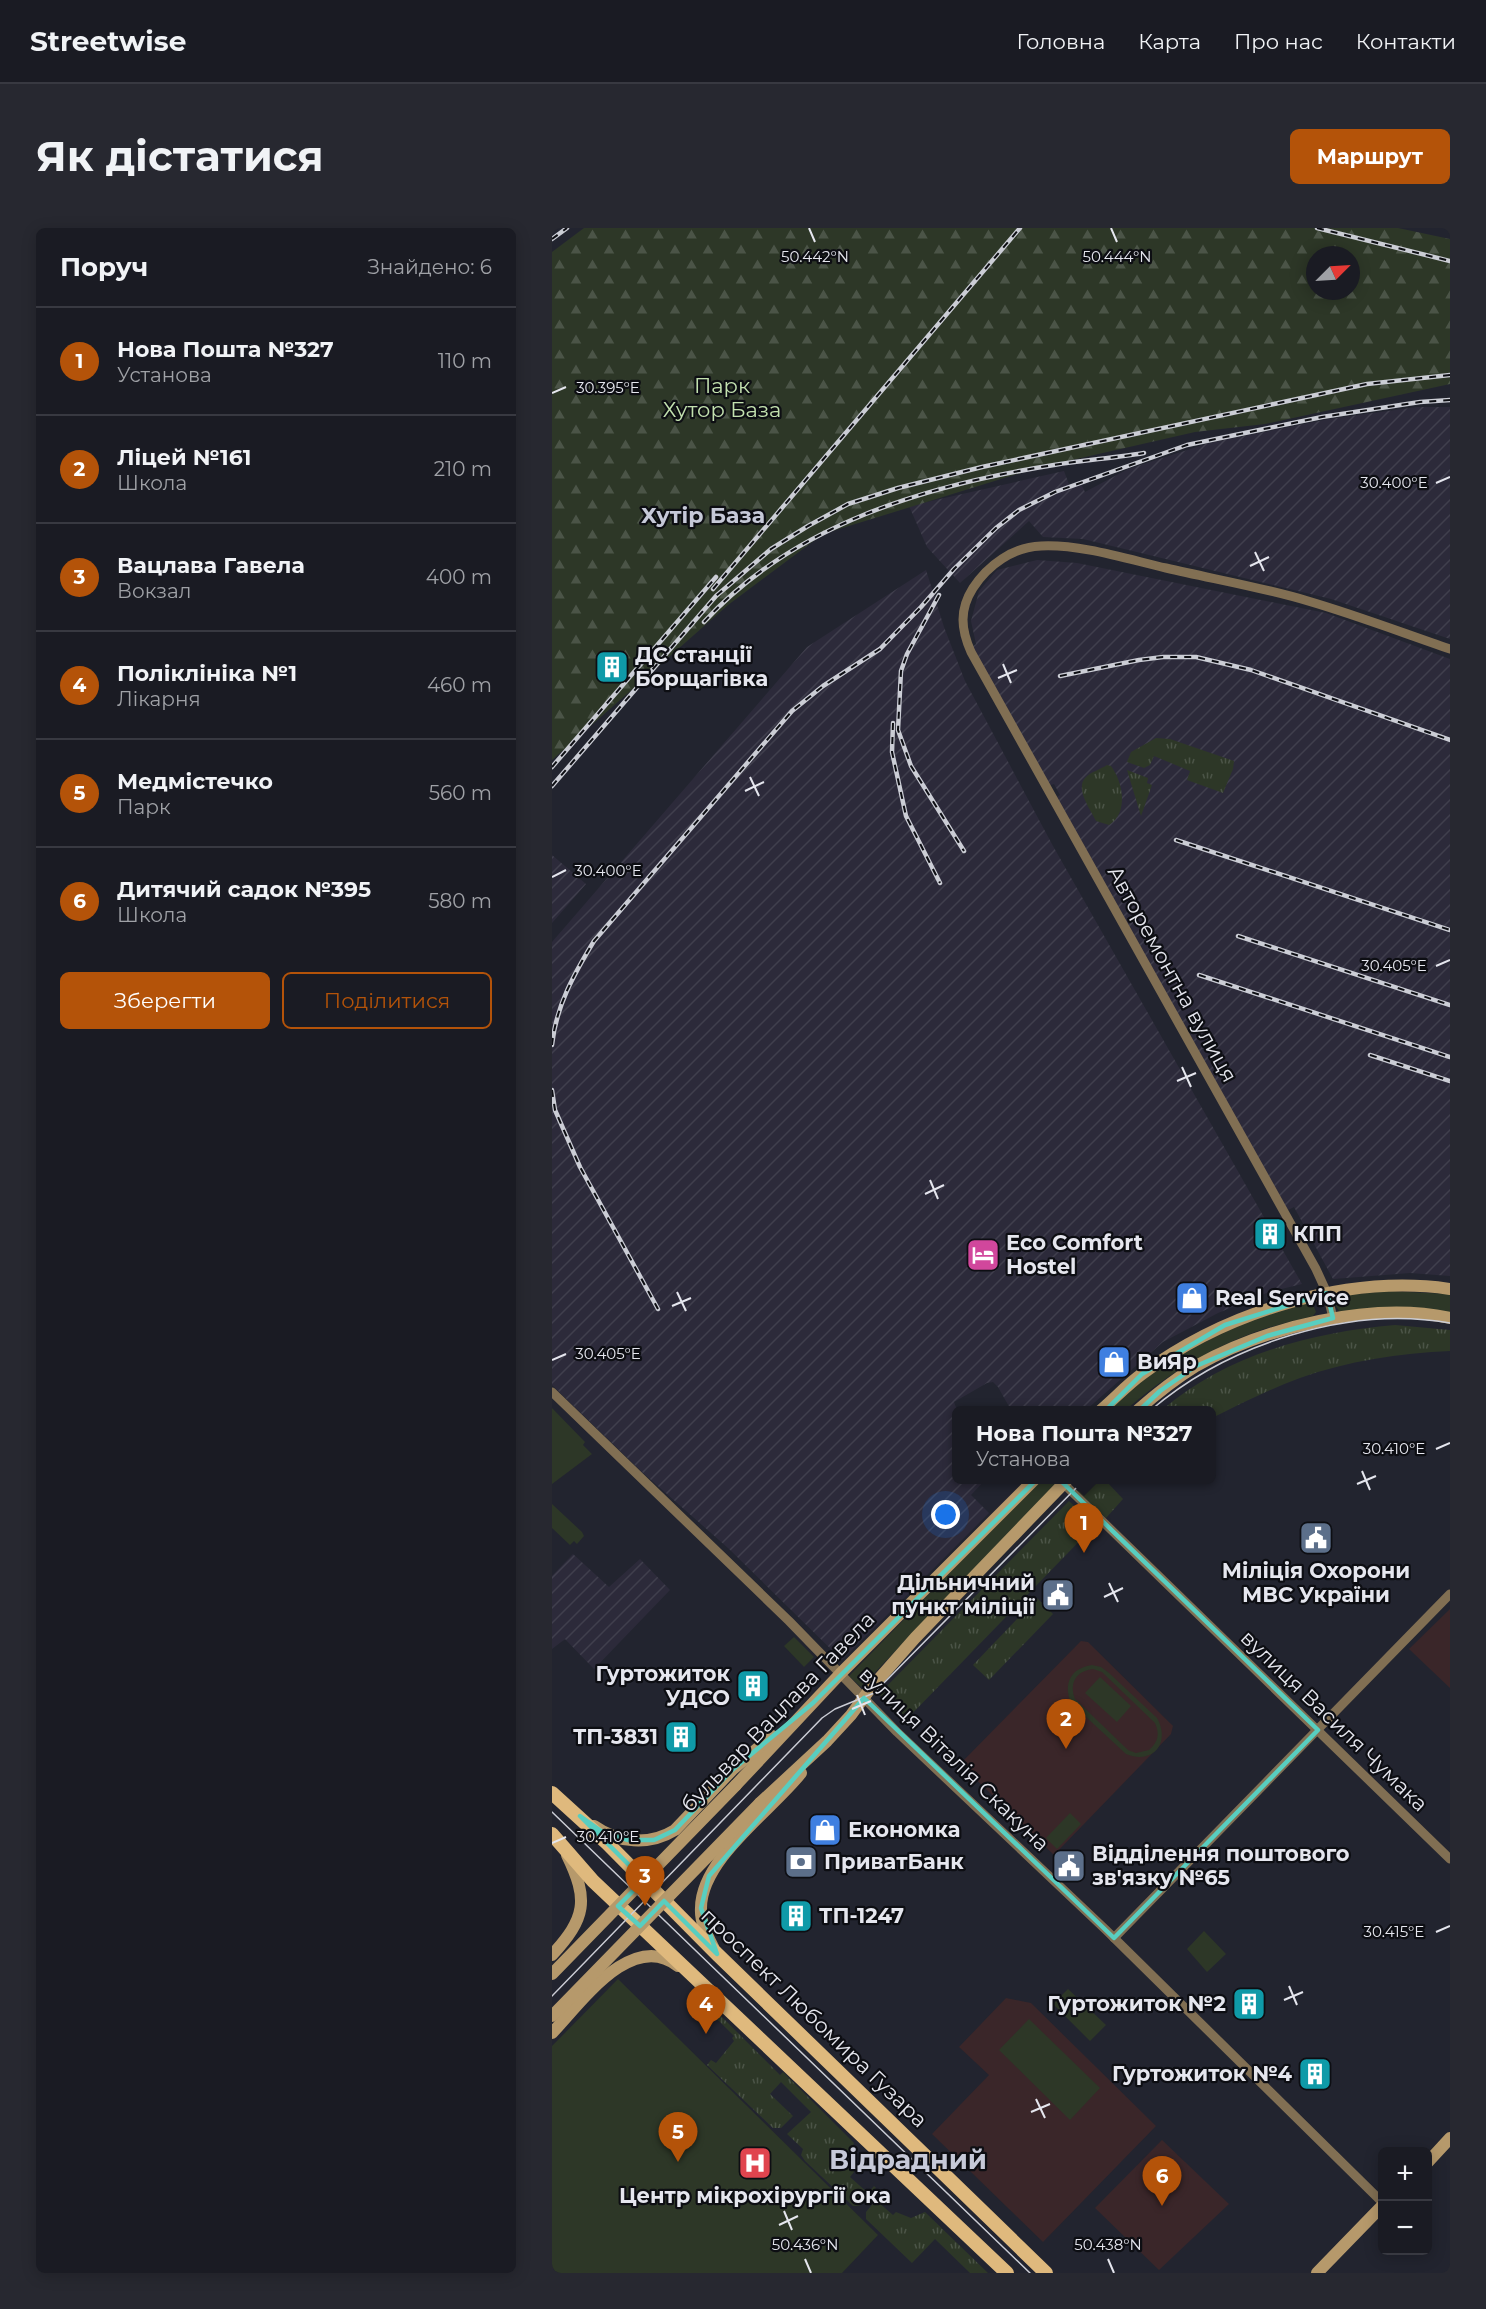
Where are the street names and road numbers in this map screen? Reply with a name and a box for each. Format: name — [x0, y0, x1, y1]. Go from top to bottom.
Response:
street label: Авторемонтна вулиця — [1103, 861, 1242, 1086]
street label: бульвар Вацлава Гавела — [676, 1607, 880, 1817]
street label: вулиця Василя Чумака — [1236, 1625, 1433, 1816]
street label: вулиця Віталія Скакуна — [854, 1661, 1055, 1856]
street label: проспект Любомира Гузара — [696, 1903, 933, 2132]

